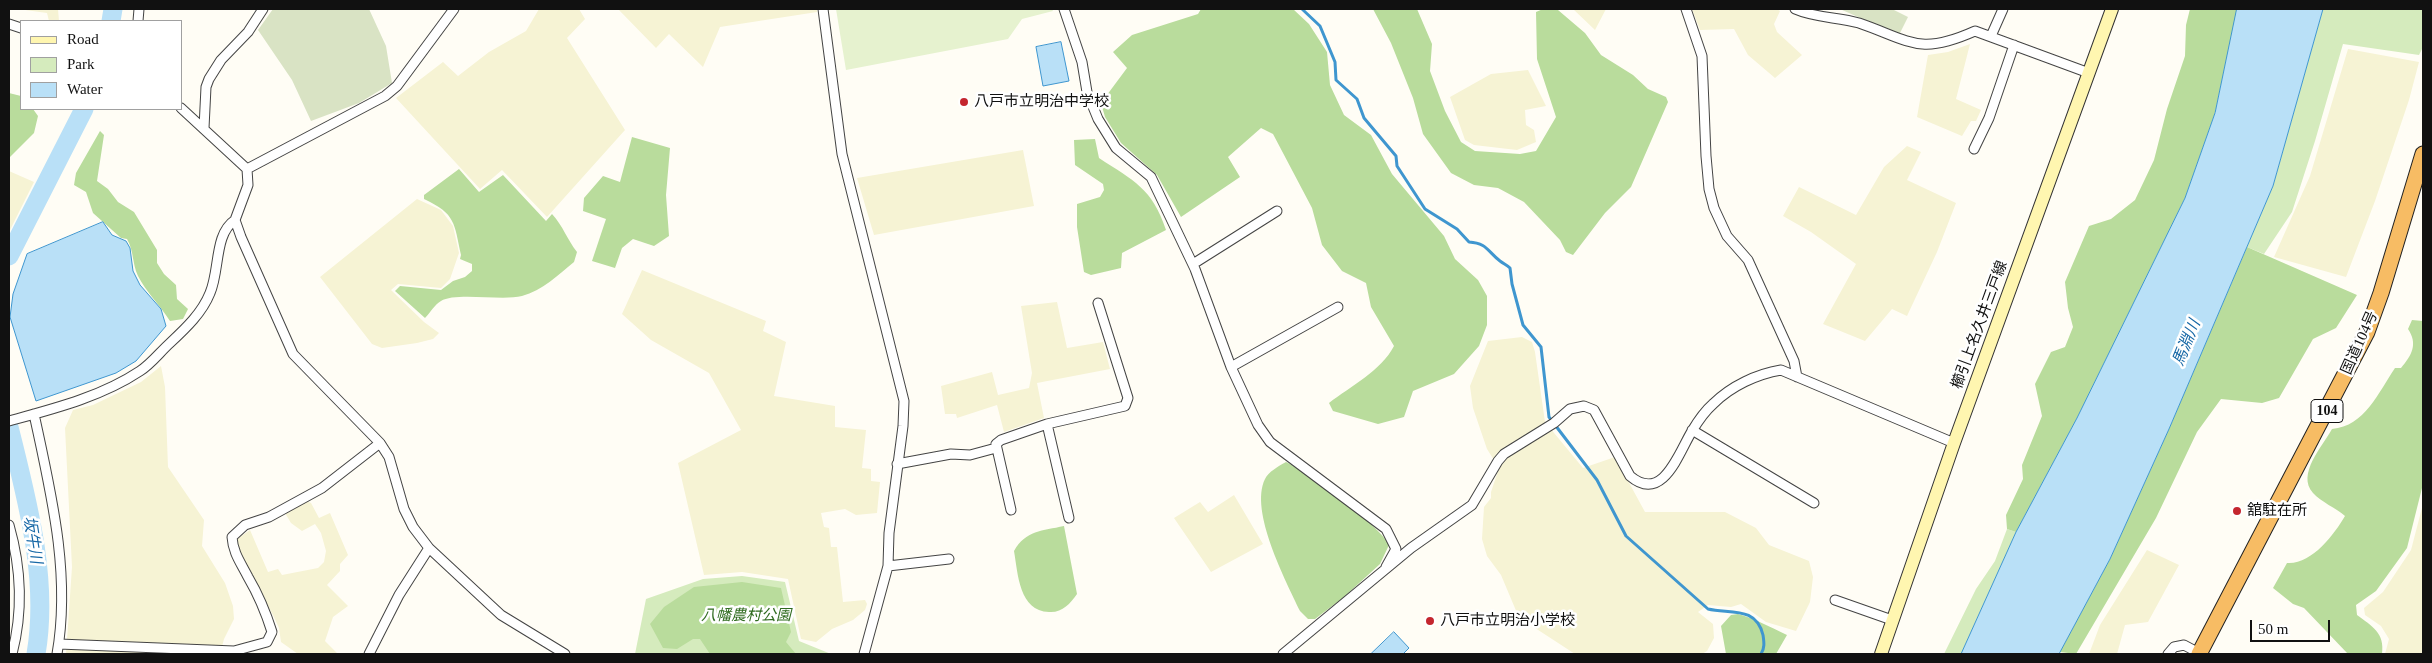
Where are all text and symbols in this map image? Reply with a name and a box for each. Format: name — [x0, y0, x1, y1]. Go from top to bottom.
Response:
legend — [20, 20, 182, 110]
text: Road — [67, 31, 99, 47]
text: Park — [67, 56, 95, 72]
text: Water — [67, 81, 102, 97]
place label: 八戸市立明治中学校 — [974, 93, 1109, 111]
marker: 八戸市立明治中学校 — [958, 96, 970, 108]
street label: 櫛引上名久井三戸線 — [1948, 258, 2012, 392]
street label: 国道104号 — [2338, 309, 2382, 377]
water label: 馬淵川 — [2169, 317, 2205, 369]
road number: 104 — [2311, 400, 2343, 422]
place label: 舘駐在所 — [2247, 502, 2307, 520]
marker: 舘駐在所 — [2231, 505, 2243, 517]
water label: 坂牛川 — [19, 515, 45, 565]
park label: 八幡農村公園 — [701, 607, 791, 625]
scale bar — [2252, 610, 2332, 642]
place label: 八戸市立明治小学校 — [1440, 612, 1575, 630]
marker: 八戸市立明治小学校 — [1424, 615, 1436, 627]
text: 50 m — [2258, 621, 2288, 637]

